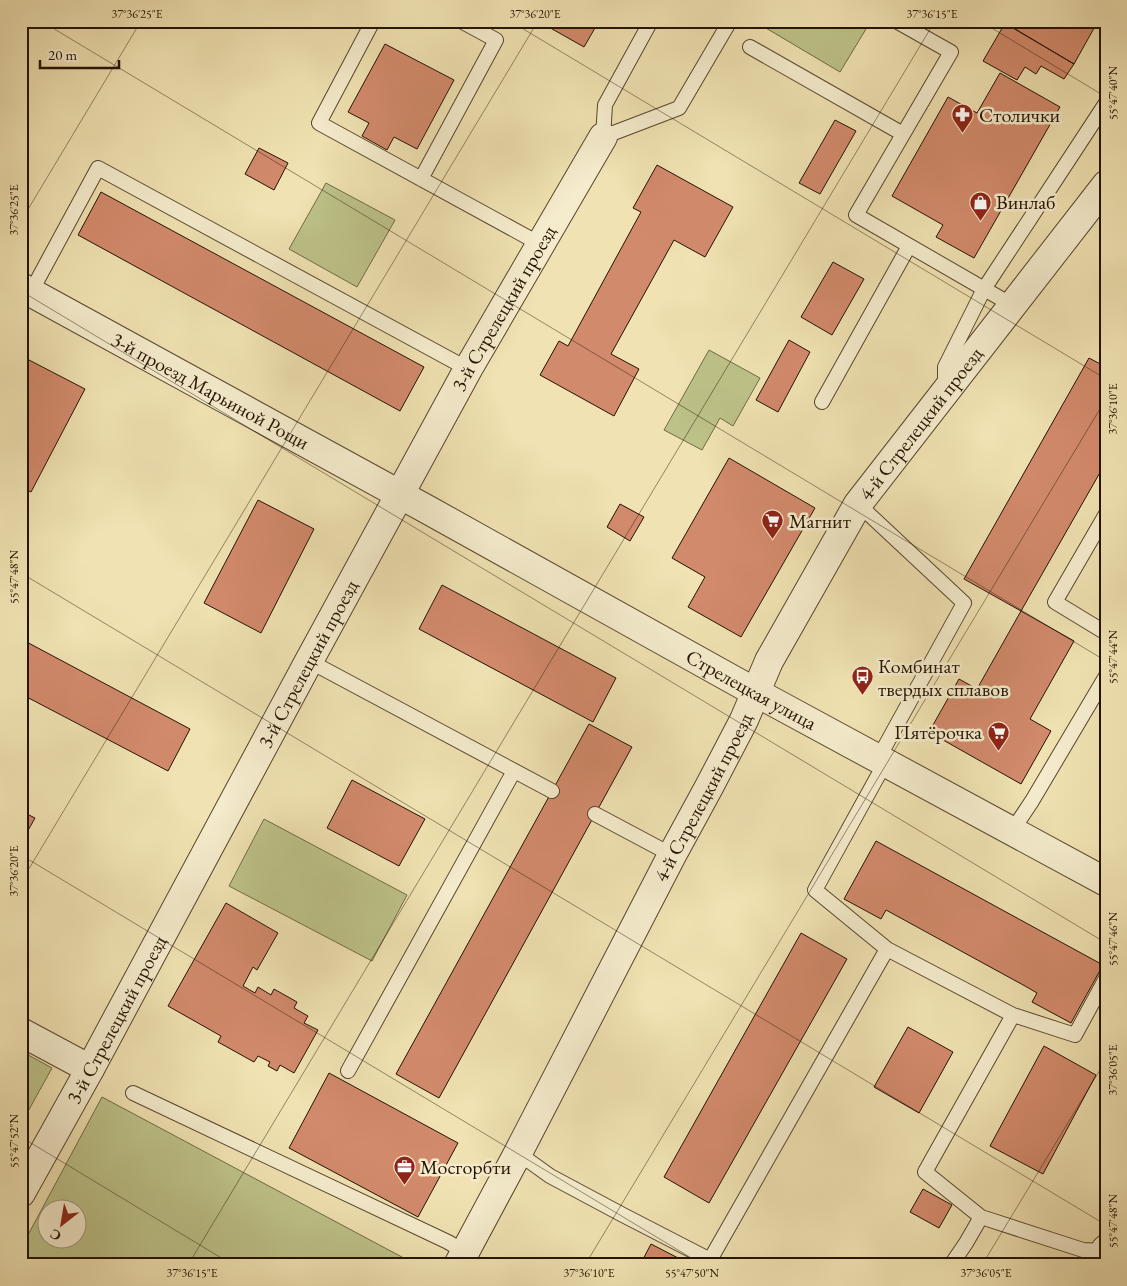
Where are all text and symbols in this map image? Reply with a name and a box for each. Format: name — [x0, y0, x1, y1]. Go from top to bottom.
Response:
text: 37°36'25"E — [111, 6, 163, 22]
text: 37°36'20"E — [509, 6, 561, 22]
text: 37°36'15"E — [906, 6, 958, 22]
scale bar — [40, 38, 119, 70]
text: 20 m — [48, 45, 77, 64]
text: 55°47'40"N — [1105, 66, 1121, 120]
place label: Столички — [979, 102, 1061, 128]
pharmacy icon: Столички — [951, 103, 975, 134]
text: 37°36'25"E — [6, 184, 22, 236]
place label: Винлаб — [996, 189, 1055, 215]
shop icon: Винлаб — [968, 190, 992, 221]
street label: 3-й Стрелецкий проезд — [446, 221, 562, 396]
street label: 3-й проезд Марьиной Рощи — [107, 326, 314, 456]
street label: 4-й Стрелецкий проезд — [853, 342, 988, 505]
text: 37°36'10"E — [1105, 383, 1121, 435]
place label: Магнит — [789, 508, 851, 534]
supermarket icon: Магнит — [761, 509, 785, 540]
text: 55°47'48"N — [6, 550, 22, 604]
street label: 3-й Стрелецкий проезд — [252, 575, 364, 752]
text: 55°47'44"N — [1105, 630, 1121, 684]
street label: Стрелецкая улица — [681, 643, 821, 736]
place label: Комбинат твердых сплавов — [878, 653, 1009, 702]
bus stop icon: Комбинат твердых сплавов — [850, 665, 874, 696]
street label: 4-й Стрелецкий проезд — [648, 709, 758, 886]
place label: Пятёрочка — [894, 719, 982, 745]
supermarket icon: Пятёрочка — [986, 720, 1010, 751]
text: 37°36'20"E — [6, 845, 22, 897]
text: 55°47'46"N — [1105, 912, 1121, 966]
street label: 3-й Стрелецкий проезд — [60, 931, 172, 1108]
text: 37°36'05"E — [1105, 1044, 1121, 1096]
text: 55°47'52"N — [6, 1114, 22, 1168]
place label: Мосгорбти — [420, 1154, 511, 1180]
office icon: Мосгорбти — [392, 1155, 416, 1186]
text: 55°47'48"N — [1105, 1194, 1121, 1248]
north arrow — [38, 1198, 88, 1248]
text: С — [46, 1225, 64, 1245]
text: 37°36'15"E — [166, 1265, 218, 1281]
text: 37°36'10"E — [563, 1265, 615, 1281]
text: 55°47'50"N — [665, 1265, 719, 1281]
text: 37°36'05"E — [960, 1265, 1012, 1281]

